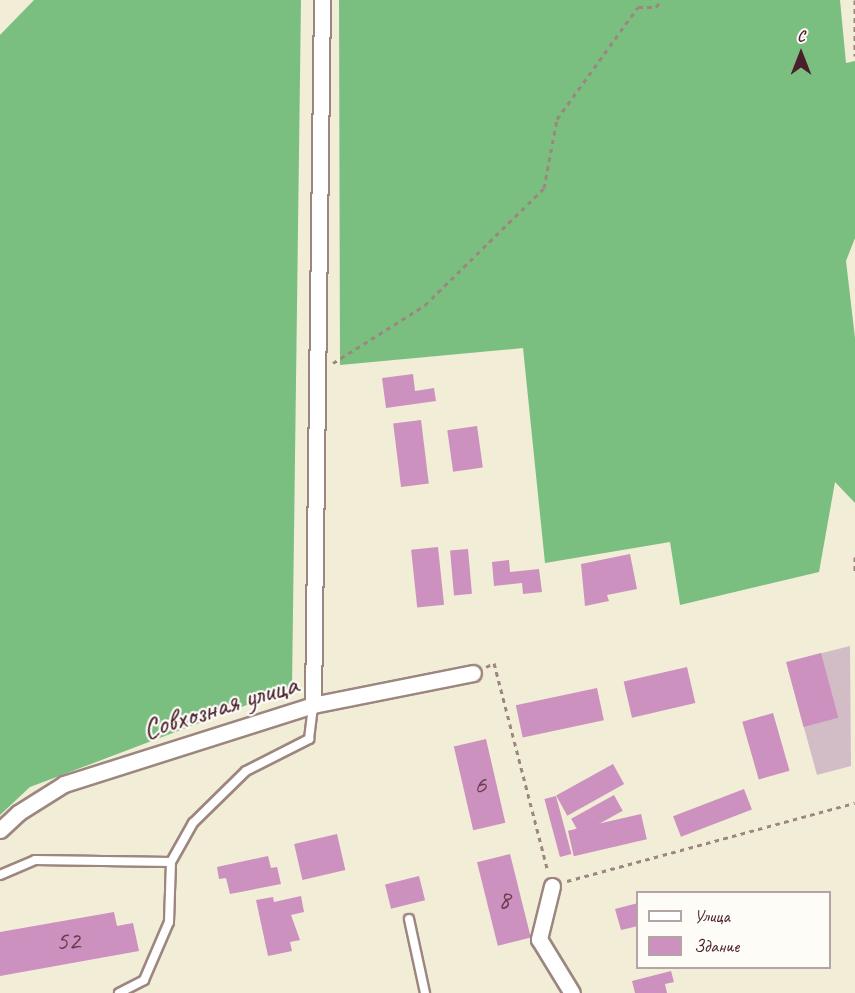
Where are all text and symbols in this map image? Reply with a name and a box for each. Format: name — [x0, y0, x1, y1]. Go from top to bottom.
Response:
north arrow — [771, 24, 831, 84]
text: С — [797, 26, 805, 46]
street label: Совхозная улица — [137, 665, 303, 747]
house number: 6 — [474, 769, 486, 801]
house number: 8 — [498, 884, 510, 916]
legend — [636, 891, 831, 969]
text: Улица — [694, 905, 730, 927]
house number: 52 — [56, 925, 80, 957]
text: Здание — [694, 935, 739, 957]

